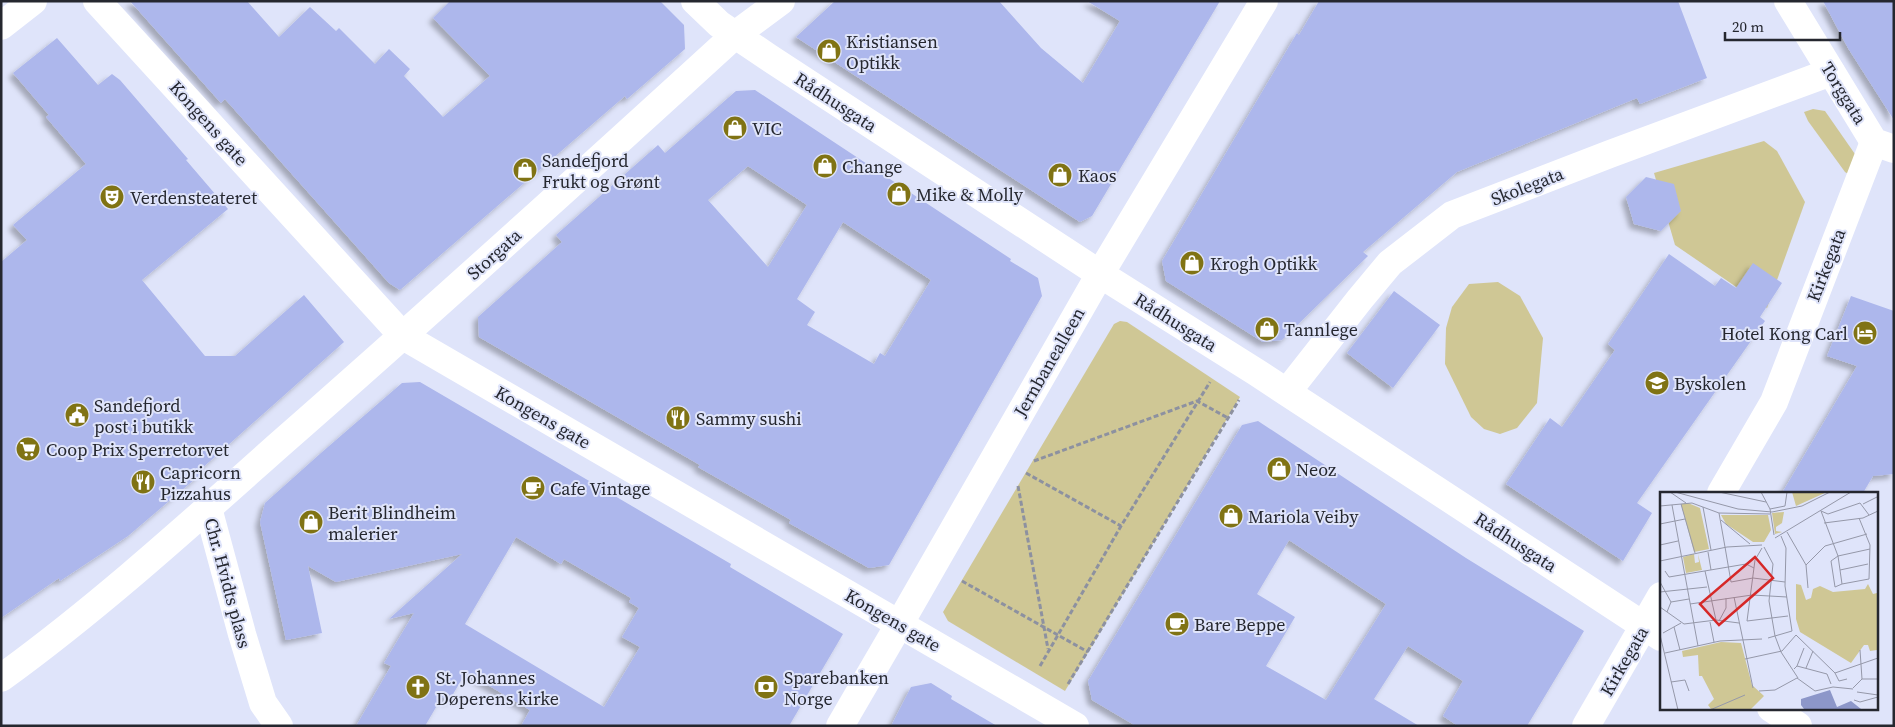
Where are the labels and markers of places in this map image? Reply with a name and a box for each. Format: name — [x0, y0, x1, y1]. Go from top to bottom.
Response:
place label: Kristiansen Optikk — [846, 29, 938, 75]
shop icon: Kristiansen Optikk — [816, 38, 842, 64]
shop icon: VIC — [722, 115, 748, 141]
place label: VIC — [752, 116, 782, 141]
place label: Sandefjord Frukt og Grønt — [542, 148, 660, 194]
shop icon: Change — [812, 153, 838, 179]
place label: Change — [842, 154, 902, 179]
shop icon: Sandefjord Frukt og Grønt — [512, 157, 538, 183]
shop icon: Kaos — [1047, 162, 1073, 188]
place label: Kaos — [1078, 163, 1117, 188]
shop icon: Mike & Molly — [886, 181, 912, 207]
place label: Mike & Molly — [916, 182, 1024, 207]
theatre icon: Verdensteateret — [99, 184, 125, 210]
place label: Verdensteateret — [130, 185, 257, 210]
shop icon: Krogh Optikk — [1179, 250, 1205, 276]
place label: Krogh Optikk — [1210, 251, 1318, 276]
shop icon: Tannlege — [1254, 316, 1280, 342]
place label: Tannlege — [1284, 317, 1358, 342]
hotel icon: Hotel Kong Carl — [1852, 320, 1878, 346]
place label: Hotel Kong Carl — [1721, 321, 1848, 346]
school or university icon: Byskolen — [1644, 370, 1670, 396]
place label: Byskolen — [1674, 371, 1747, 396]
place label: Sandefjord post i butikk — [94, 393, 194, 439]
public building icon: Sandefjord post i butikk — [64, 402, 90, 428]
restaurant icon: Sammy sushi — [665, 405, 691, 431]
place label: Sammy sushi — [696, 406, 802, 431]
supermarket icon: Coop Prix Sperretorvet — [15, 436, 41, 462]
place label: Coop Prix Sperretorvet — [46, 437, 229, 462]
shop icon: Neoz — [1266, 456, 1292, 482]
place label: Neoz — [1296, 457, 1336, 482]
place label: Capricorn Pizzahus — [160, 460, 241, 506]
restaurant icon: Capricorn Pizzahus — [130, 469, 156, 495]
cafe icon: Cafe Vintage — [520, 475, 546, 501]
place label: Cafe Vintage — [550, 476, 650, 501]
place label: Berit Blindheim malerier — [328, 500, 456, 546]
shop icon: Mariola Veiby — [1218, 503, 1244, 529]
place label: Mariola Veiby — [1248, 504, 1359, 529]
shop icon: Berit Blindheim malerier — [298, 509, 324, 535]
cafe icon: Bare Beppe — [1164, 611, 1190, 637]
place label: Bare Beppe — [1194, 612, 1286, 637]
place label: St. Johannes Døperens kirke — [436, 665, 559, 711]
place label: Sparebanken Norge — [784, 665, 889, 711]
church icon: St. Johannes Døperens kirke — [405, 674, 431, 700]
bank icon: Sparebanken Norge — [753, 674, 779, 700]

